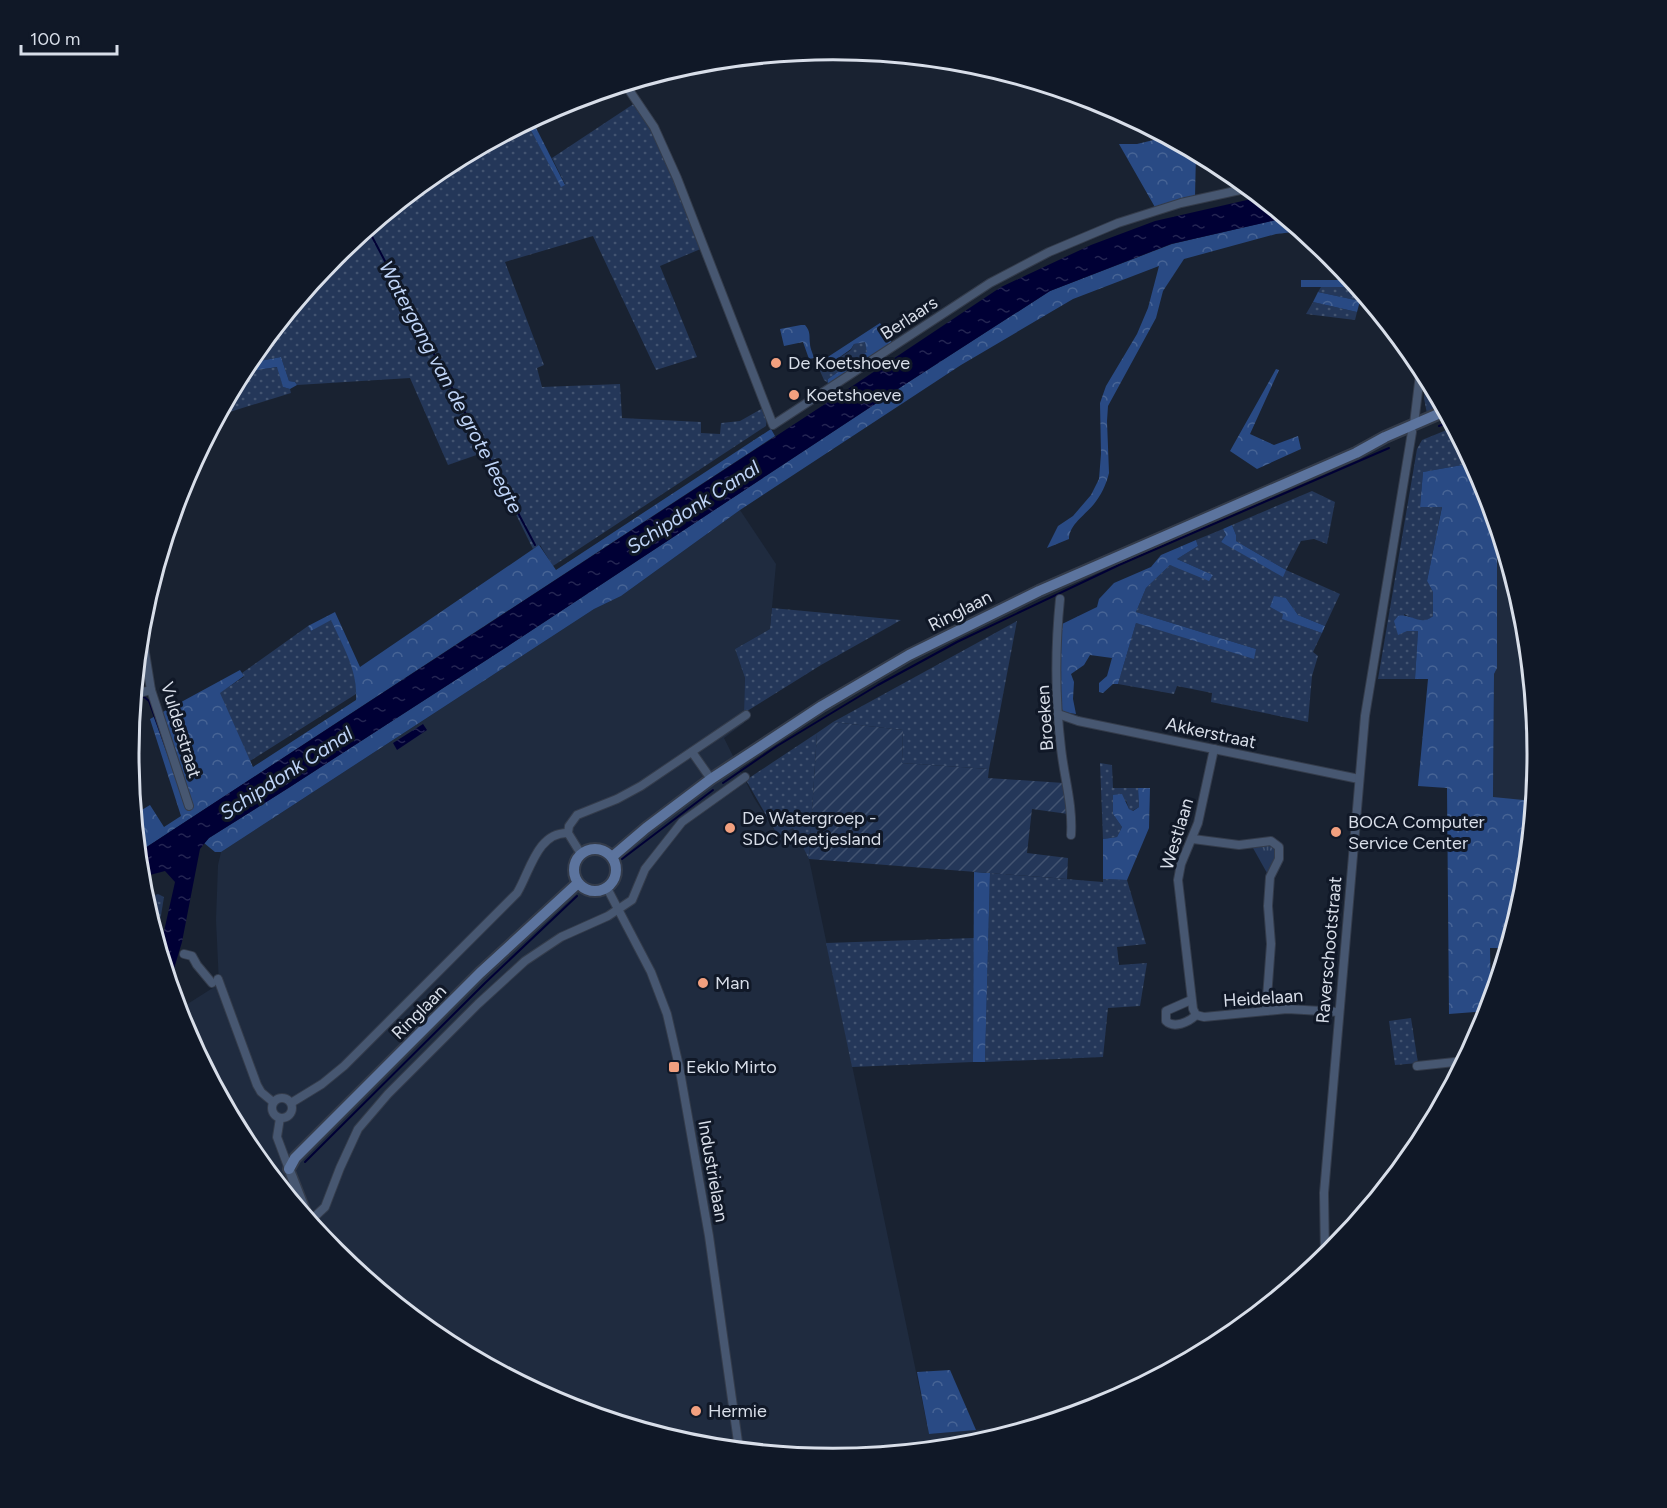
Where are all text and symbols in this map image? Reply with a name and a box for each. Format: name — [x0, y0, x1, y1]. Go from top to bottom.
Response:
scale bar — [21, 18, 117, 56]
text: 100 m — [30, 28, 80, 50]
water label: Watergang van de grote leegte — [374, 256, 528, 518]
street label: Berlaars — [876, 291, 942, 345]
place label: De Koetshoeve — [788, 352, 910, 374]
marker: De Koetshoeve — [769, 356, 783, 370]
place label: Koetshoeve — [806, 384, 902, 406]
marker: Koetshoeve — [787, 388, 801, 402]
water label: Schipdonk Canal — [622, 455, 764, 559]
street label: Ringlaan — [925, 586, 995, 636]
street label: Vulderstraat — [156, 679, 206, 781]
street label: Broeken — [1032, 684, 1058, 752]
street label: Akkerstraat — [1164, 713, 1258, 753]
water label: Schipdonk Canal — [215, 721, 357, 825]
street label: Westlaan — [1156, 795, 1198, 873]
place label: De Watergroep - SDC Meetjesland — [742, 807, 881, 850]
place label: BOCA Computer Service Center — [1348, 811, 1485, 854]
marker: De Watergroep - SDC Meetjesland — [723, 821, 737, 835]
marker: BOCA Computer Service Center — [1329, 825, 1343, 839]
street label: Raverschootstraat — [1312, 875, 1346, 1025]
place label: Man — [715, 972, 749, 994]
marker: Man — [696, 976, 710, 990]
street label: Ringlaan — [387, 980, 451, 1044]
street label: Heidelaan — [1222, 984, 1304, 1012]
place label: Eeklo Mirto — [686, 1056, 777, 1078]
marker: Eeklo Mirto — [667, 1060, 681, 1074]
street label: Industrielaan — [693, 1118, 733, 1224]
place label: Hermie — [708, 1400, 767, 1422]
marker: Hermie — [689, 1404, 703, 1418]

